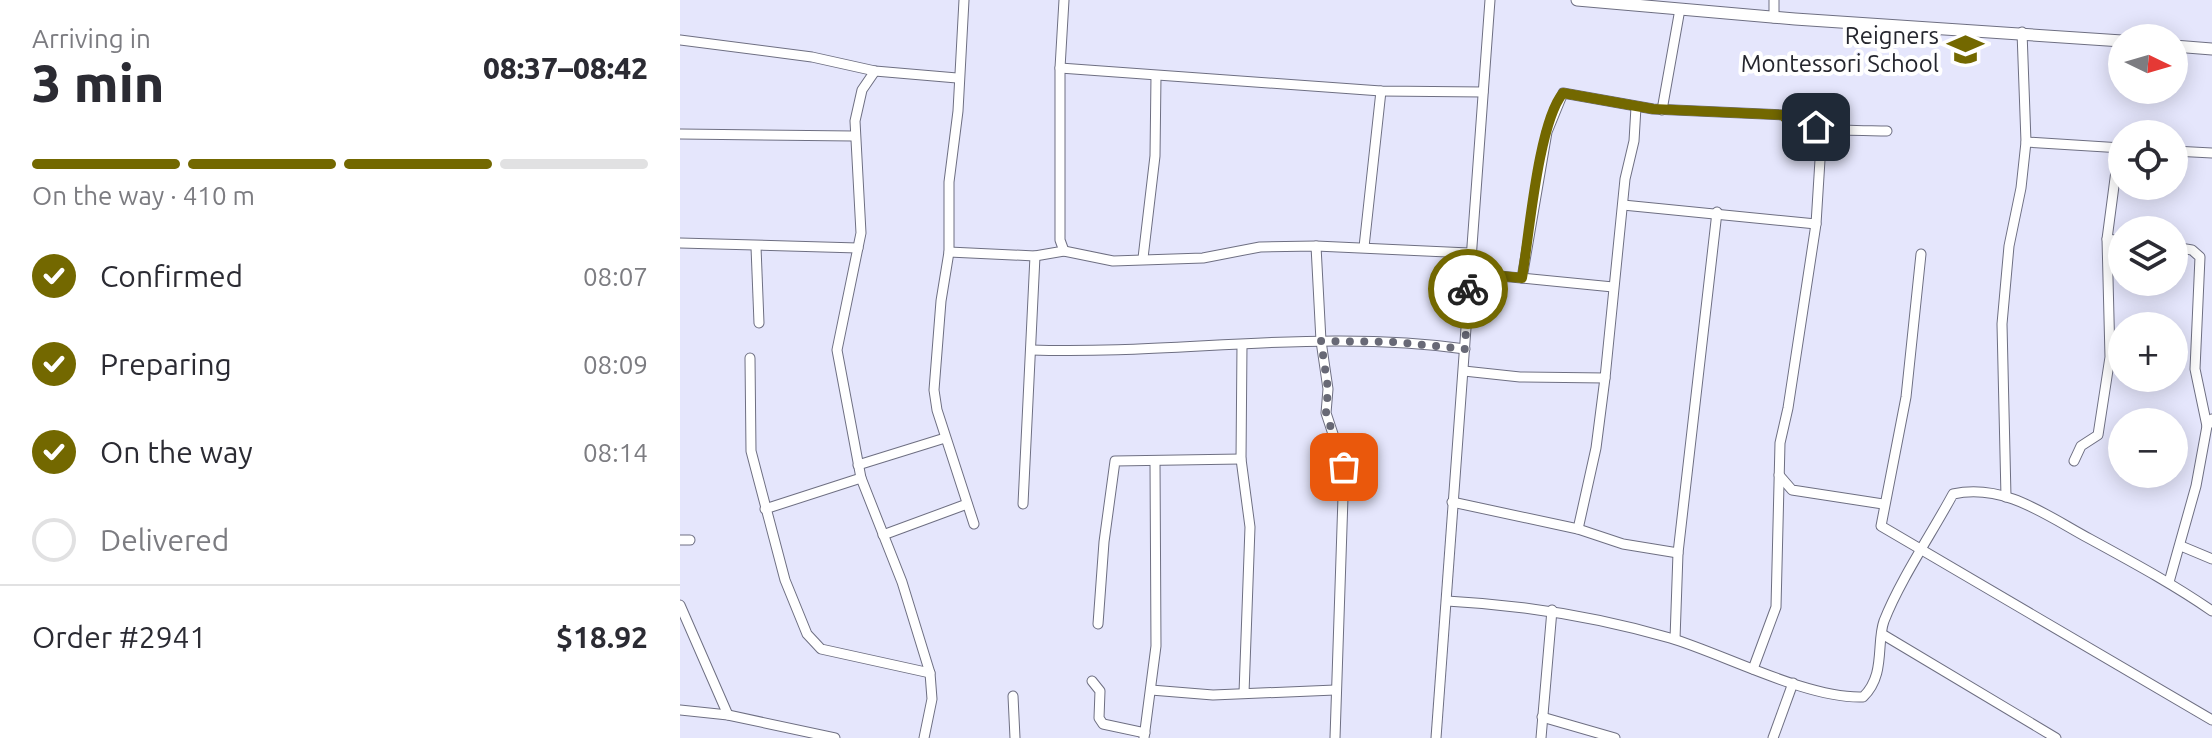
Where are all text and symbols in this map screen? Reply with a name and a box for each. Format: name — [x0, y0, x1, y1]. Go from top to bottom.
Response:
place label: Reigners Montessori School — [1741, 22, 1939, 77]
text: Arriving in — [32, 24, 151, 53]
north arrow — [2108, 24, 2188, 104]
map controls — [2108, 24, 2188, 488]
school or university icon: Reigners Montessori School — [1946, 30, 1984, 68]
text: 08:37–08:42 — [483, 51, 648, 85]
text: 3 min — [32, 54, 164, 112]
pin — [1782, 93, 1850, 161]
icon: home — [1794, 105, 1838, 149]
button: locate — [2108, 120, 2188, 200]
text: On the way · 410 m — [32, 181, 255, 210]
button: layers — [2108, 216, 2188, 296]
courier — [1428, 249, 1508, 329]
icon: check — [32, 254, 76, 298]
text: Confirmed — [100, 259, 243, 293]
text: 08:07 — [583, 262, 648, 291]
icon: bike — [1446, 267, 1490, 311]
button: + — [2108, 312, 2188, 392]
icon: check — [32, 342, 76, 386]
text: Preparing — [100, 347, 232, 381]
text: 08:09 — [583, 350, 648, 379]
button: − — [2108, 408, 2188, 488]
icon: check — [32, 430, 76, 474]
pin — [1310, 433, 1378, 501]
text: On the way — [100, 435, 253, 469]
text: 08:14 — [583, 438, 648, 467]
icon: bag — [1322, 445, 1366, 489]
text: Delivered — [100, 523, 229, 557]
text: Order #2941 — [32, 620, 206, 654]
text: $18.92 — [556, 620, 648, 654]

